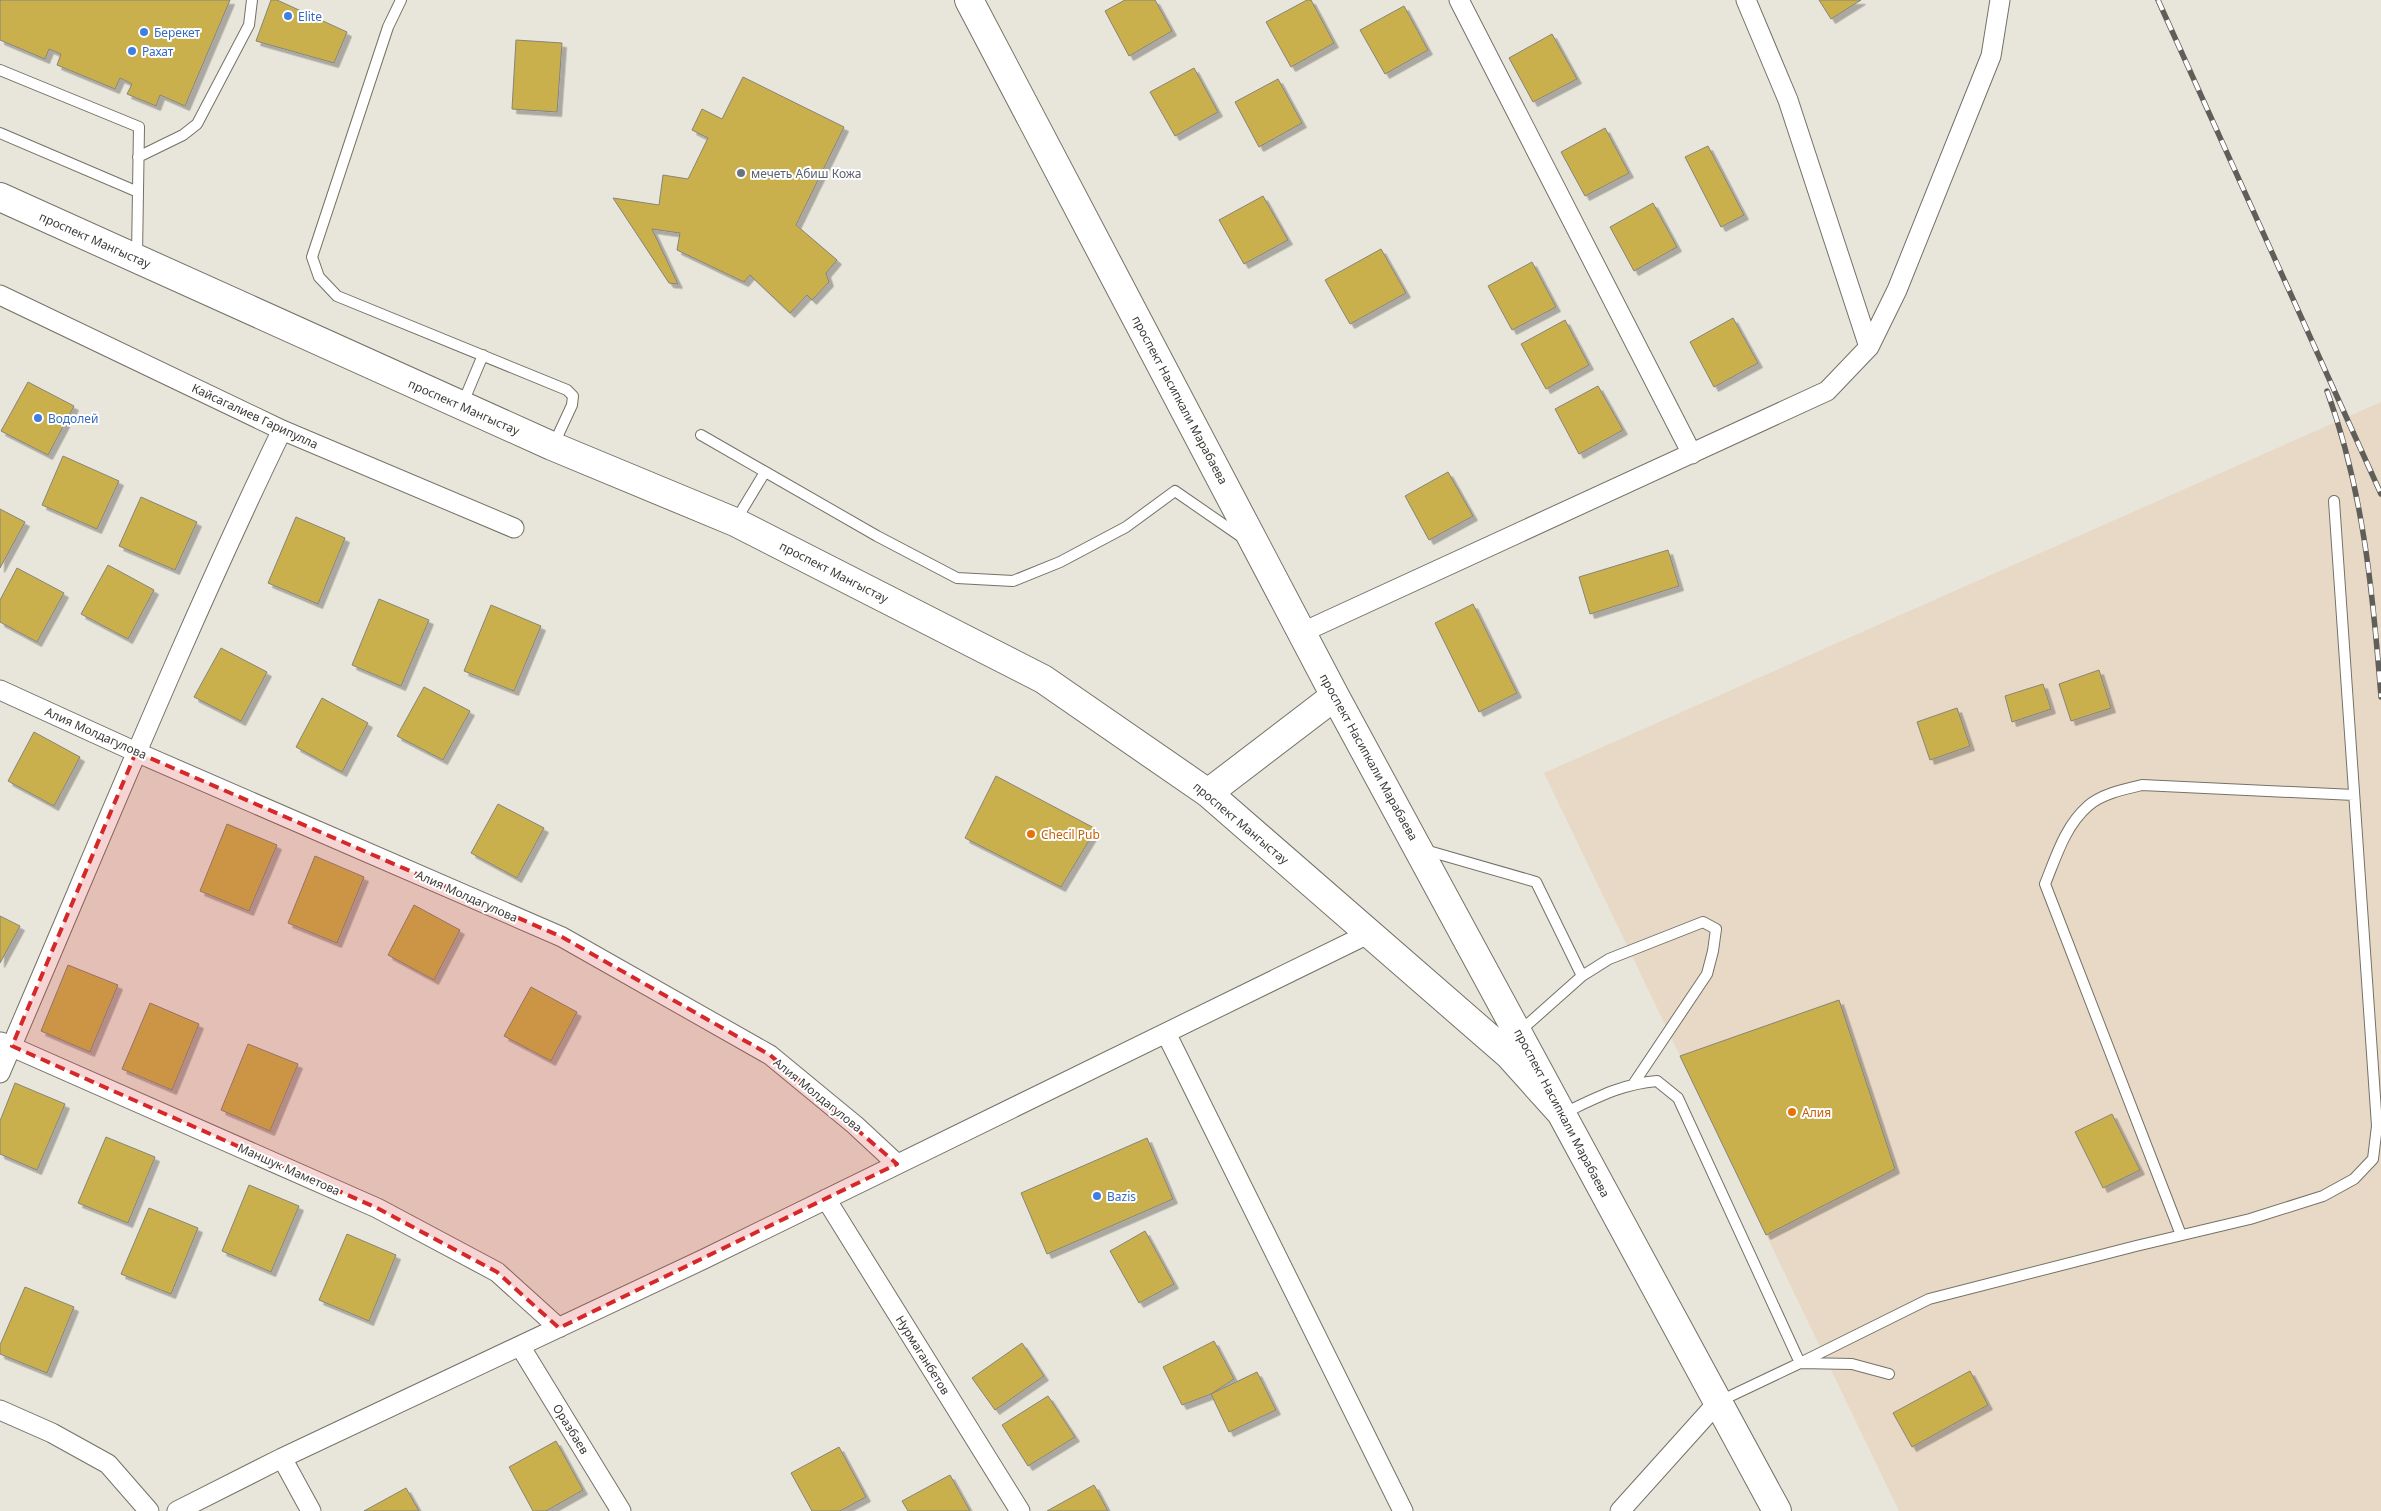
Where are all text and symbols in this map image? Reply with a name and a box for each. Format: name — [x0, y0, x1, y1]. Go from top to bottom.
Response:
place label: Elite — [298, 8, 322, 25]
marker: Elite — [282, 10, 294, 22]
place label: Берекет — [154, 24, 201, 41]
marker: Берекет — [138, 26, 150, 38]
place label: Рахат — [142, 43, 174, 60]
marker: Рахат — [126, 45, 138, 57]
place label: мечеть Абиш Кожа — [751, 165, 861, 182]
marker: мечеть Абиш Кожа — [735, 167, 747, 179]
street label: проспект Мангыстау — [37, 208, 154, 273]
street label: проспект Насипкали Марабаева — [1128, 313, 1232, 487]
street label: проспект Мангыстау — [406, 375, 523, 440]
street label: Кайсагалиев Гарипулла — [189, 379, 321, 453]
place label: Водолей — [48, 410, 98, 427]
marker: Водолей — [32, 412, 44, 424]
street label: проспект Мангыстау — [777, 537, 892, 607]
street label: проспект Насипкали Марабаева — [1316, 670, 1422, 844]
street label: Алия Молдагулова — [42, 703, 150, 763]
street label: проспект Мангыстау — [1190, 778, 1293, 869]
place label: Checil Pub — [1041, 826, 1100, 843]
marker: Checil Pub — [1025, 828, 1037, 840]
street label: Алия Молдагулова — [413, 866, 521, 926]
street label: проспект Насипкали Марабаева — [1510, 1026, 1614, 1200]
street label: Алия Молдагулова — [770, 1054, 866, 1136]
place label: Алия — [1802, 1104, 1831, 1121]
marker: Алия — [1786, 1106, 1798, 1118]
street label: Маншук Маметова — [235, 1139, 343, 1199]
place label: Bazis — [1107, 1188, 1136, 1205]
marker: Bazis — [1091, 1190, 1103, 1202]
street label: Нурмаганбетов — [892, 1312, 954, 1398]
street label: Оразбаев — [549, 1401, 593, 1458]

